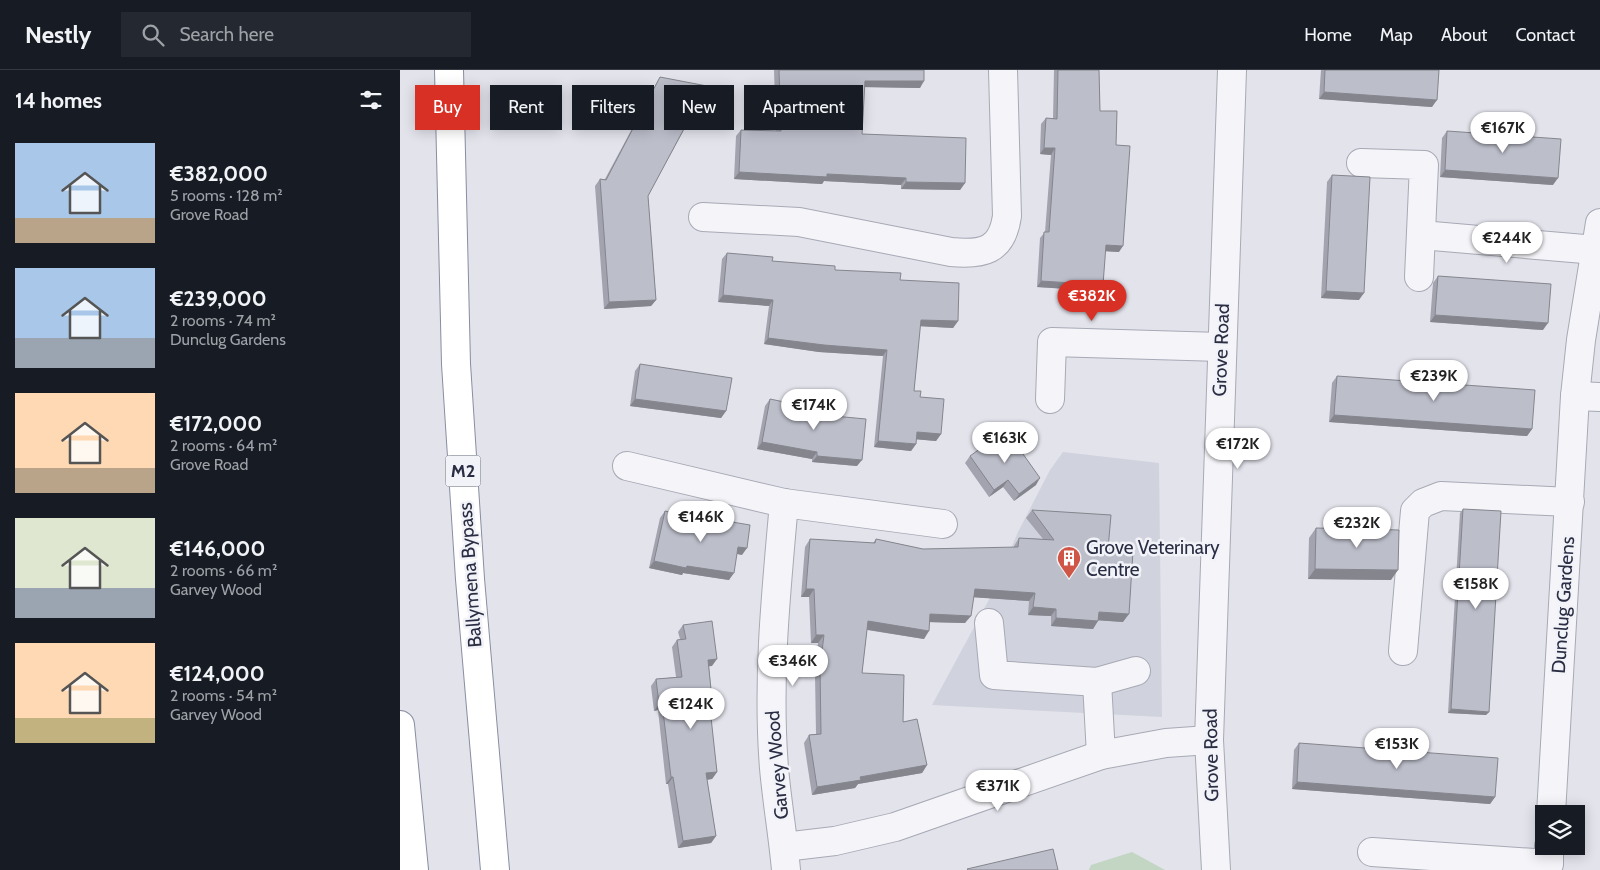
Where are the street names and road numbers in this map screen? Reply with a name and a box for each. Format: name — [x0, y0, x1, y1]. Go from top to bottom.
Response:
street label: Grove Road — [1208, 303, 1234, 397]
road number: M2 — [446, 456, 480, 486]
street label: Ballymena Bypass — [453, 502, 487, 648]
street label: Dunclug Gardens — [1547, 535, 1579, 674]
street label: Grove Road — [1199, 708, 1223, 802]
street label: Garvey Wood — [761, 710, 793, 820]

